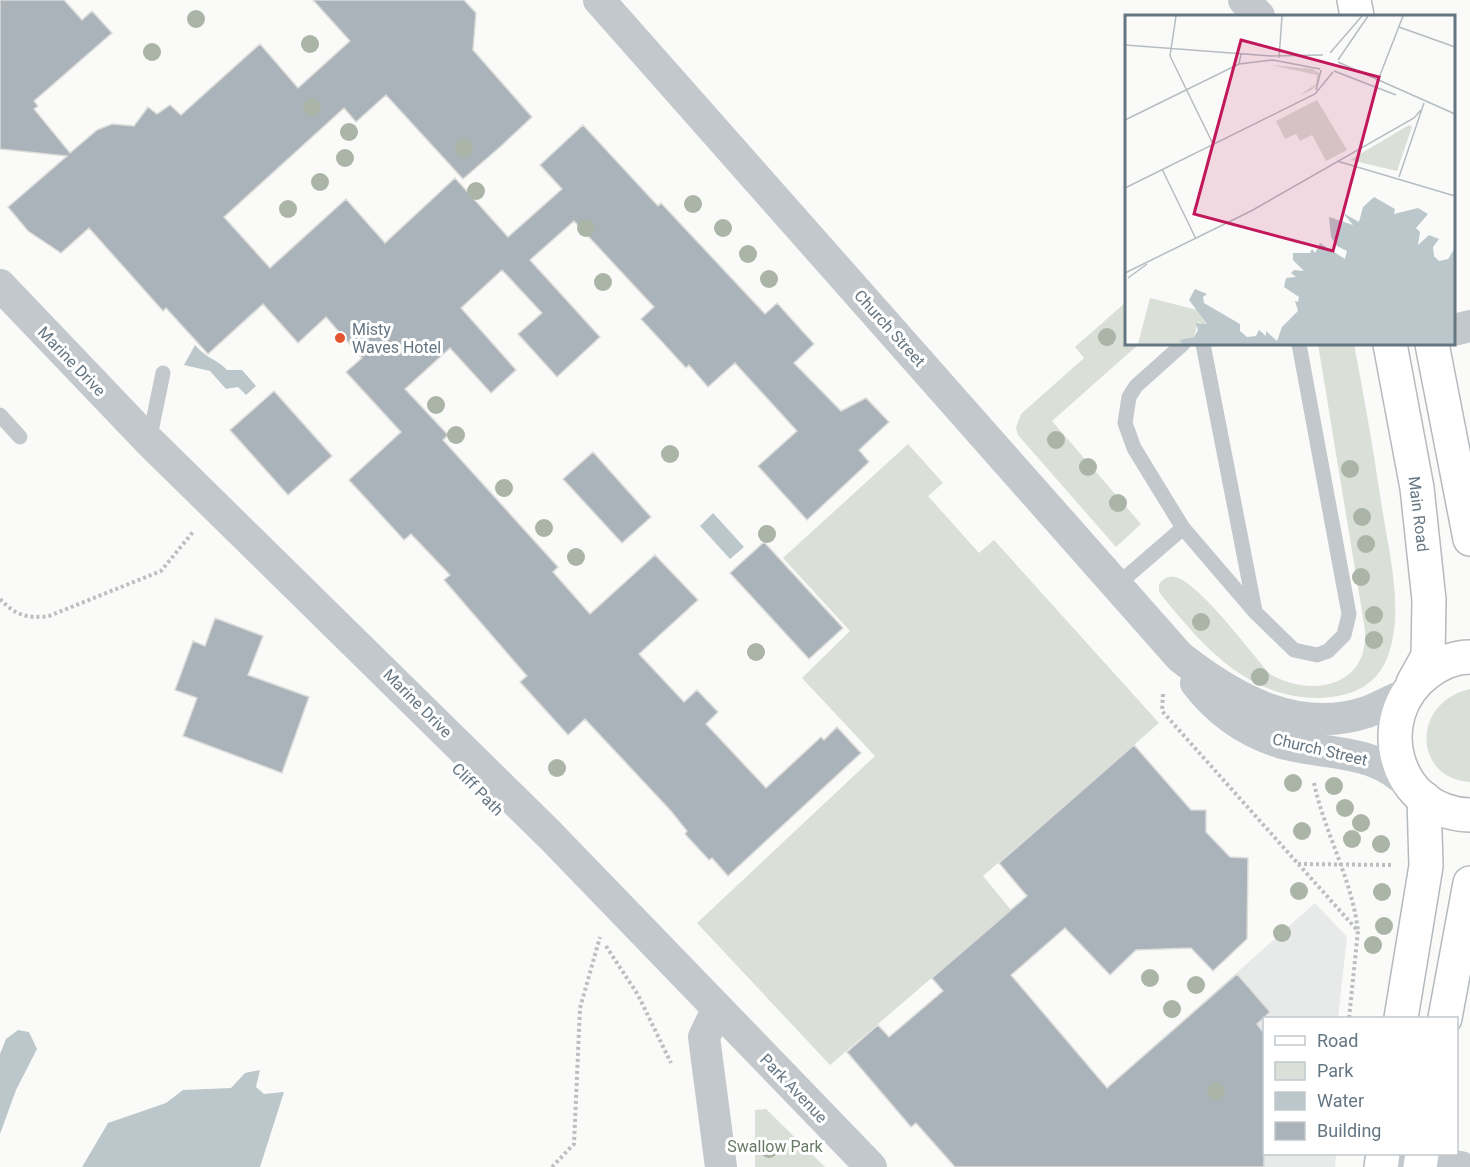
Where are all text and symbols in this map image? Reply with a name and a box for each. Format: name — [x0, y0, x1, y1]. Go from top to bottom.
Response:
inset map — [1125, 15, 1455, 345]
street label: Church Street — [850, 286, 929, 371]
place label: Misty Waves Hotel — [352, 320, 441, 357]
street label: Marine Drive — [34, 323, 109, 400]
marker: Misty Waves Hotel — [333, 331, 347, 345]
street label: Main Road — [1404, 475, 1433, 553]
street label: Marine Drive — [379, 665, 456, 742]
street label: Church Street — [1271, 729, 1369, 770]
street label: Cliff Path — [448, 759, 507, 820]
legend — [1263, 1017, 1458, 1155]
text: Road — [1317, 1030, 1358, 1051]
street label: Park Avenue — [756, 1050, 831, 1127]
text: Park — [1317, 1060, 1354, 1081]
text: Water — [1317, 1090, 1364, 1111]
text: Building — [1317, 1120, 1381, 1141]
park label: Swallow Park — [727, 1137, 824, 1156]

